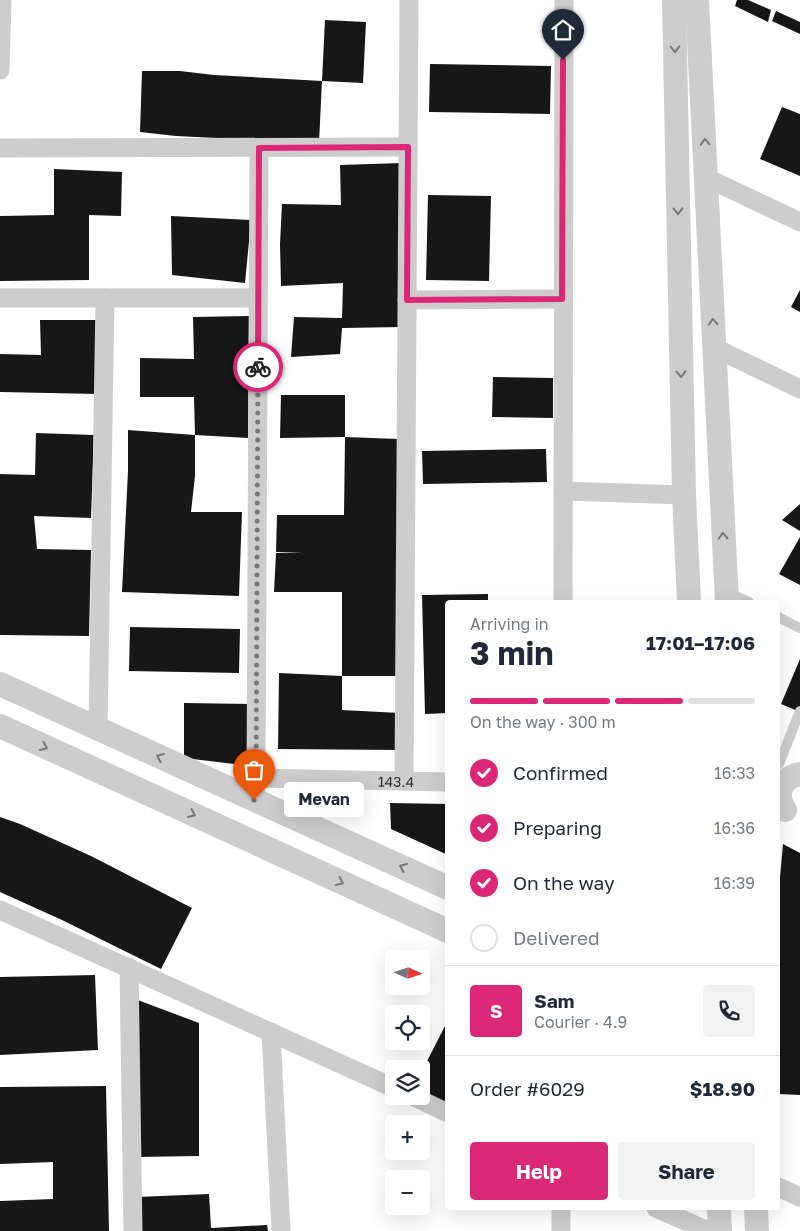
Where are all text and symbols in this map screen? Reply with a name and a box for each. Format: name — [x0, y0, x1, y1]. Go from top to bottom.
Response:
pin — [542, 9, 584, 60]
icon: home — [549, 16, 577, 44]
one-way arrow — [670, 45, 680, 53]
one-way arrow — [699, 138, 710, 146]
one-way arrow — [673, 208, 683, 215]
one-way arrow — [708, 317, 719, 325]
courier — [233, 342, 283, 392]
icon: bike — [244, 353, 272, 381]
one-way arrow — [676, 370, 687, 378]
one-way arrow — [718, 532, 729, 540]
text: Arriving in — [470, 614, 549, 634]
text: 17:01–17:06 — [646, 631, 755, 654]
text: 3 min — [470, 634, 554, 672]
text: On the way · 300 m — [470, 712, 616, 732]
one-way arrow — [39, 740, 48, 751]
pin — [233, 749, 275, 800]
one-way arrow — [156, 752, 165, 763]
icon: bag — [240, 756, 268, 784]
icon: check — [470, 759, 498, 787]
text: Confirmed — [513, 761, 608, 784]
text: 16:33 — [714, 763, 755, 783]
street label: 143.4 — [378, 772, 414, 790]
callout: Mevan — [284, 782, 364, 818]
text: Mevan — [298, 789, 350, 809]
one-way arrow — [187, 808, 196, 819]
icon: check — [470, 814, 498, 842]
text: Preparing — [513, 816, 602, 839]
text: 16:36 — [714, 818, 755, 838]
one-way arrow — [399, 863, 408, 874]
icon: check — [470, 869, 498, 897]
text: On the way — [513, 871, 615, 894]
text: 16:39 — [714, 873, 755, 893]
one-way arrow — [335, 876, 344, 886]
text: Delivered — [513, 926, 600, 949]
north arrow — [385, 950, 430, 995]
map controls — [385, 950, 430, 1215]
button: phone — [703, 985, 755, 1037]
text: Sam — [534, 989, 574, 1012]
text: S — [490, 999, 502, 1022]
button: locate — [385, 1005, 430, 1050]
text: Courier · 4.9 — [534, 1012, 627, 1032]
button: layers — [385, 1060, 430, 1105]
text: Order #6029 — [470, 1077, 585, 1100]
text: $18.90 — [690, 1077, 755, 1100]
button: + — [385, 1115, 430, 1160]
button: Help — [470, 1142, 608, 1200]
button: Share — [618, 1142, 755, 1200]
button: − — [385, 1170, 430, 1215]

